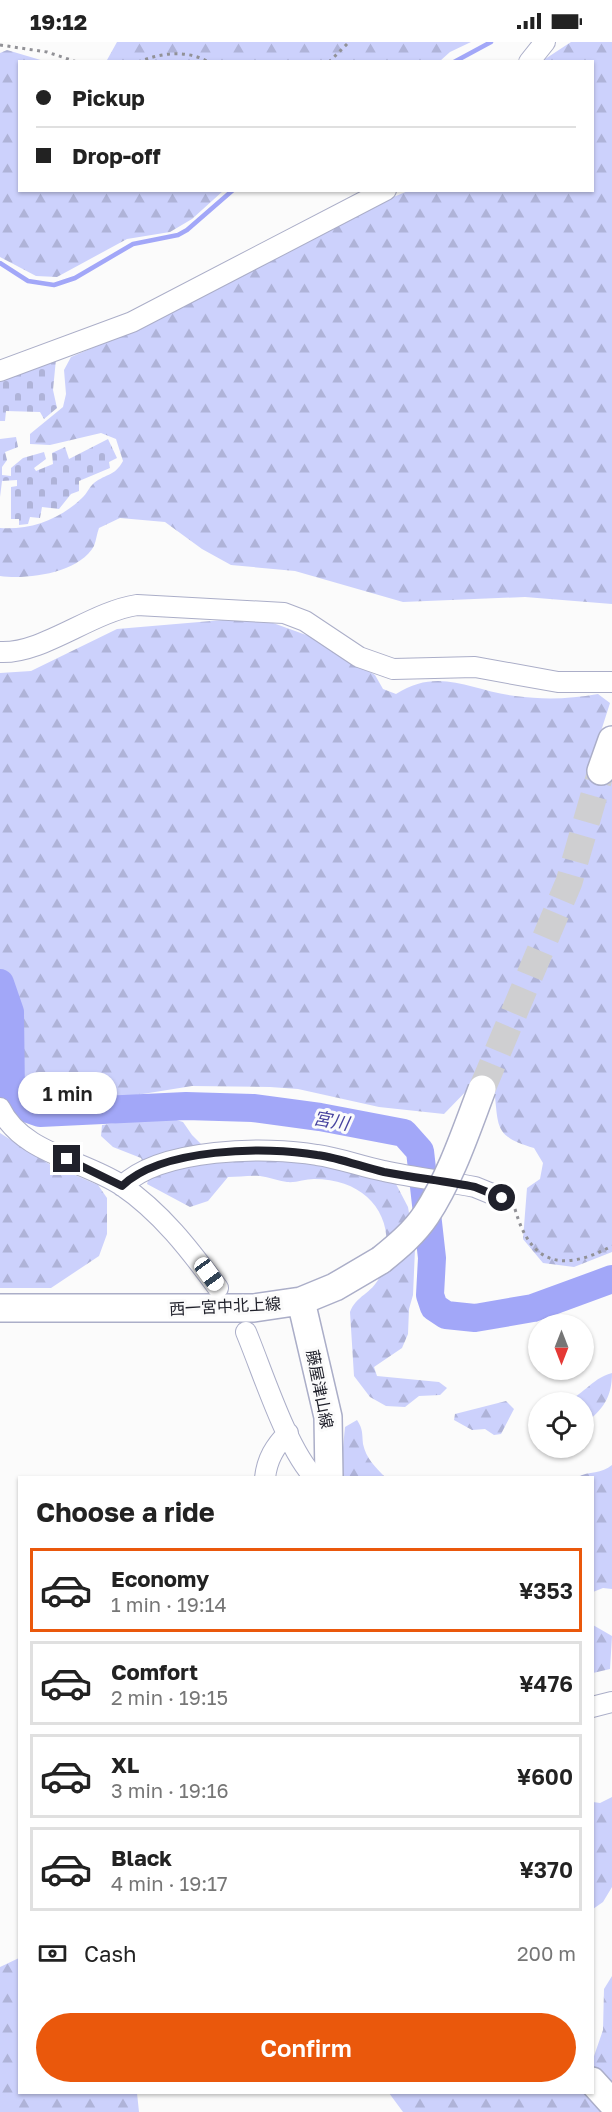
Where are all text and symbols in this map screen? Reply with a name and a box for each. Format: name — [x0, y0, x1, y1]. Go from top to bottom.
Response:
text: 19:12 — [30, 8, 87, 35]
text: Pickup — [72, 84, 145, 111]
text: Drop-off — [72, 142, 161, 169]
callout: 1 min — [17, 1072, 116, 1114]
text: 1 min — [42, 1081, 93, 1105]
water label: 宮川 — [312, 1106, 353, 1134]
route end — [53, 1145, 80, 1172]
route start — [488, 1184, 515, 1211]
car — [191, 1254, 227, 1294]
street label: 西一宮中北上線 — [169, 1293, 281, 1319]
north arrow — [528, 1314, 594, 1380]
map controls — [528, 1314, 594, 1458]
street label: 藤屋津山線 — [303, 1348, 337, 1430]
button: locate — [528, 1392, 594, 1458]
text: Choose a ride — [36, 1496, 215, 1528]
icon: car — [39, 1563, 93, 1617]
text: Economy — [111, 1565, 209, 1592]
text: ¥353 — [519, 1577, 573, 1604]
text: 1 min · 19:14 — [111, 1592, 227, 1616]
icon: car — [39, 1656, 93, 1710]
text: Comfort — [111, 1658, 198, 1685]
text: ¥476 — [519, 1670, 573, 1697]
text: 2 min · 19:15 — [111, 1685, 228, 1709]
icon: car — [39, 1749, 93, 1803]
text: XL — [111, 1751, 139, 1778]
text: ¥600 — [517, 1763, 573, 1790]
text: 3 min · 19:16 — [111, 1778, 229, 1802]
icon: car — [39, 1842, 93, 1896]
text: Black — [111, 1844, 172, 1871]
text: ¥370 — [519, 1856, 573, 1883]
text: 4 min · 19:17 — [111, 1871, 228, 1895]
icon: cash — [36, 1937, 69, 1970]
text: Cash — [84, 1940, 137, 1967]
text: 200 m — [517, 1941, 576, 1965]
button: Confirm — [36, 2013, 576, 2082]

